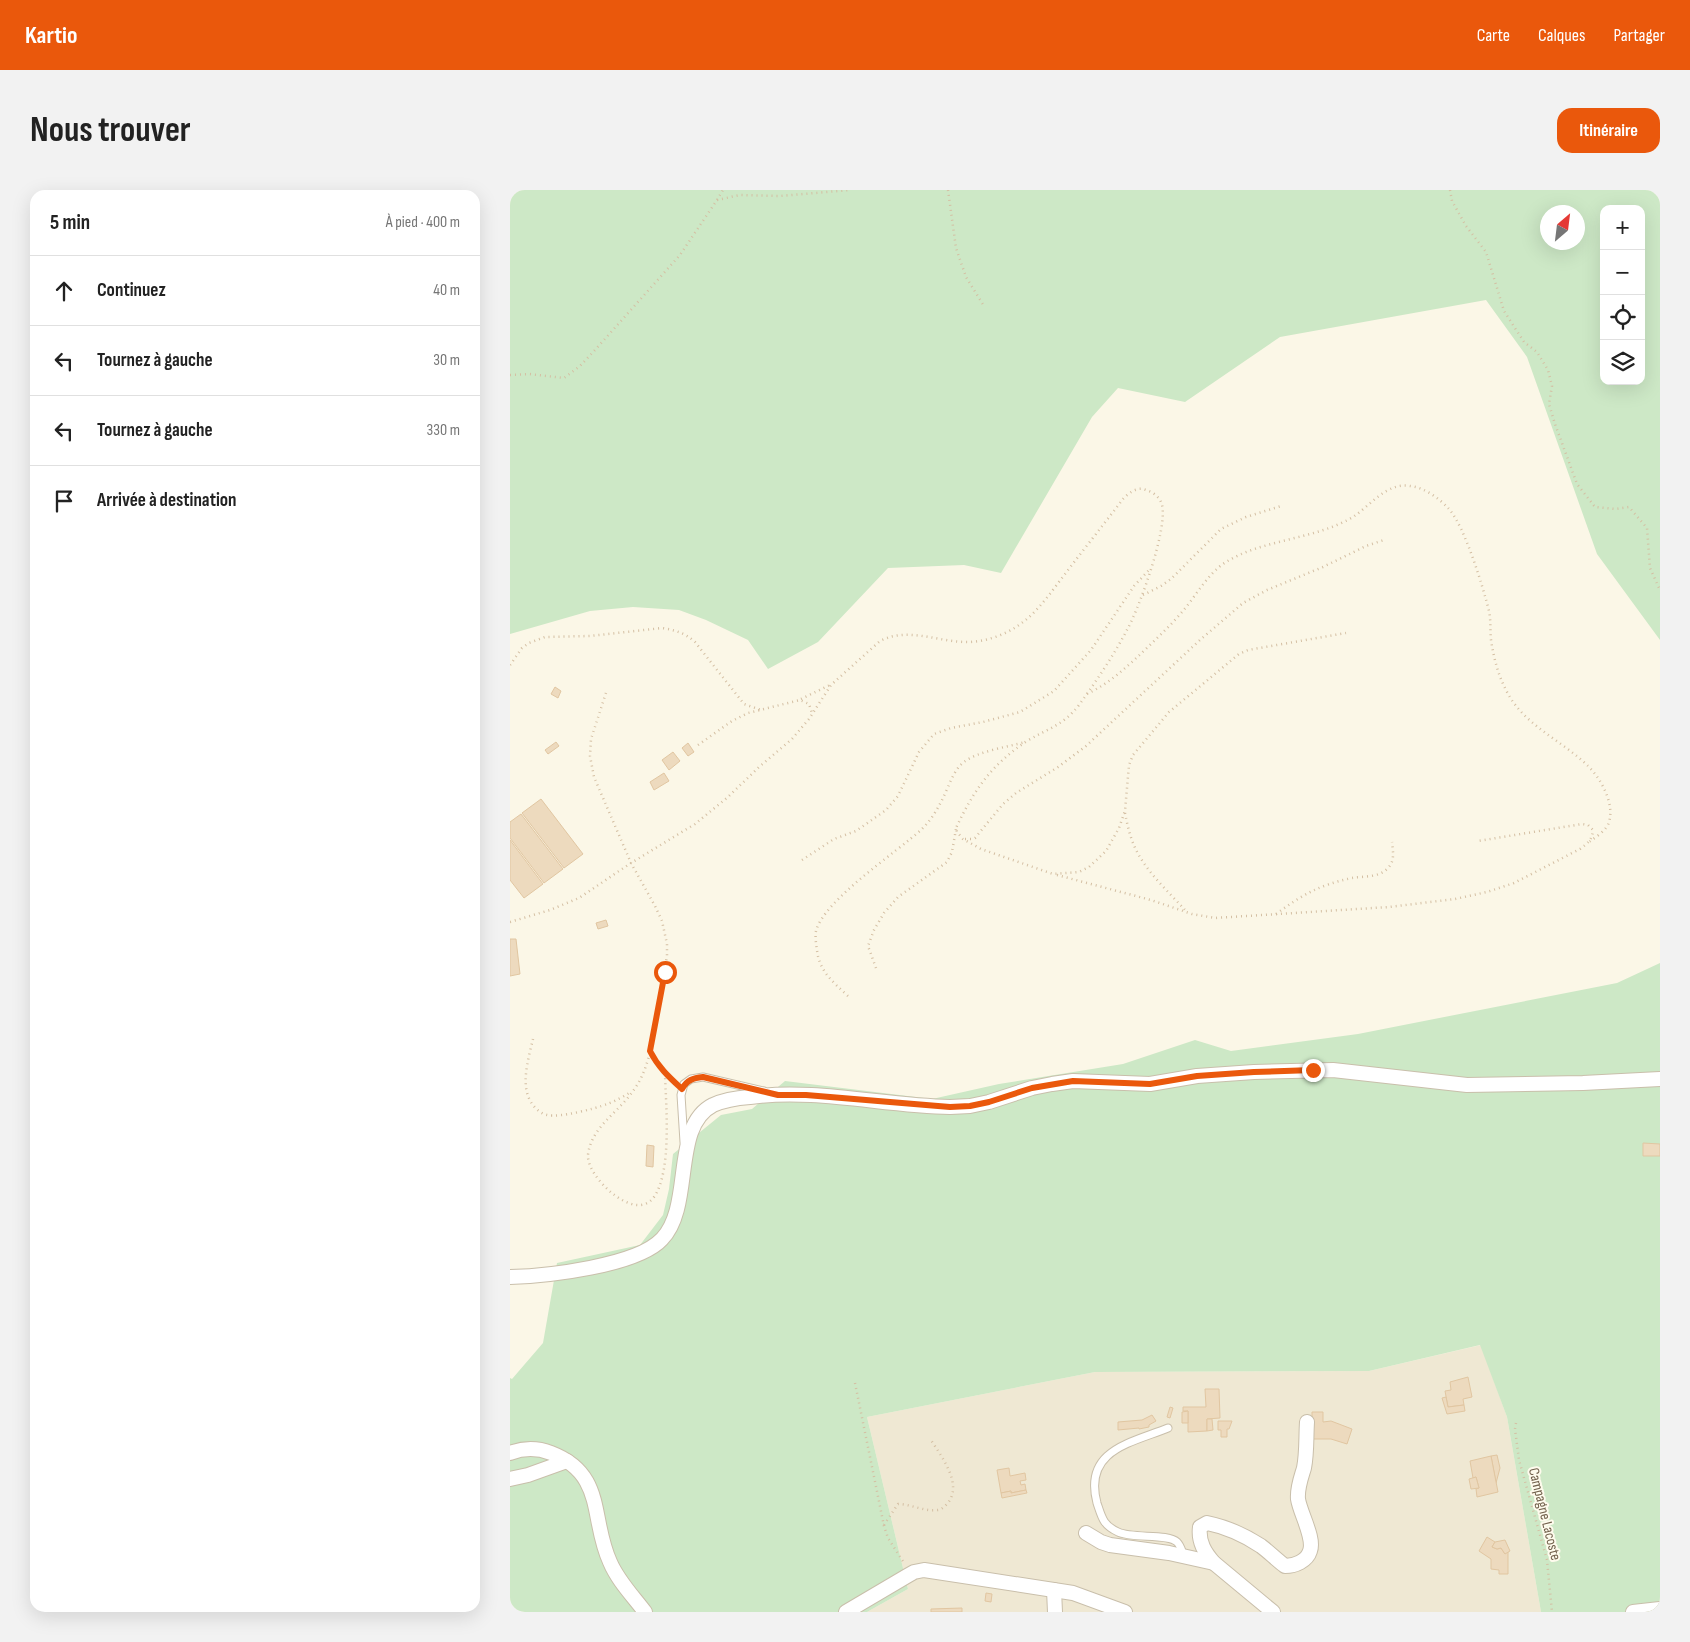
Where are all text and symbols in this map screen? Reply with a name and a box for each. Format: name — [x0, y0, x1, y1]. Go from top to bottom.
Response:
text: Kartio — [25, 21, 77, 50]
text: Carte — [1477, 25, 1510, 46]
text: Calques — [1538, 25, 1585, 46]
text: Partager — [1613, 25, 1665, 46]
button: Itinéraire — [1557, 108, 1660, 153]
text: Nous trouver — [30, 109, 191, 152]
north arrow — [1540, 205, 1585, 250]
map controls — [1600, 205, 1645, 385]
button: + — [1600, 205, 1645, 250]
text: 5 min — [50, 210, 90, 235]
text: À pied · 400 m — [386, 213, 460, 232]
button: − — [1600, 250, 1645, 295]
icon: ahead — [50, 277, 78, 305]
text: Continuez — [97, 279, 166, 302]
text: 40 m — [433, 281, 460, 300]
button: locate — [1600, 295, 1645, 340]
button: layers — [1600, 340, 1645, 385]
icon: left — [50, 347, 78, 375]
text: Tournez à gauche — [97, 349, 213, 372]
text: 30 m — [433, 351, 460, 370]
icon: left — [50, 417, 78, 445]
text: Tournez à gauche — [97, 419, 213, 442]
text: 330 m — [427, 421, 460, 440]
icon: arrive — [50, 487, 78, 515]
text: Arrivée à destination — [97, 489, 237, 512]
route start — [654, 961, 677, 984]
route end — [1302, 1059, 1325, 1082]
street label: Campagne Lacoste — [1524, 1466, 1565, 1562]

